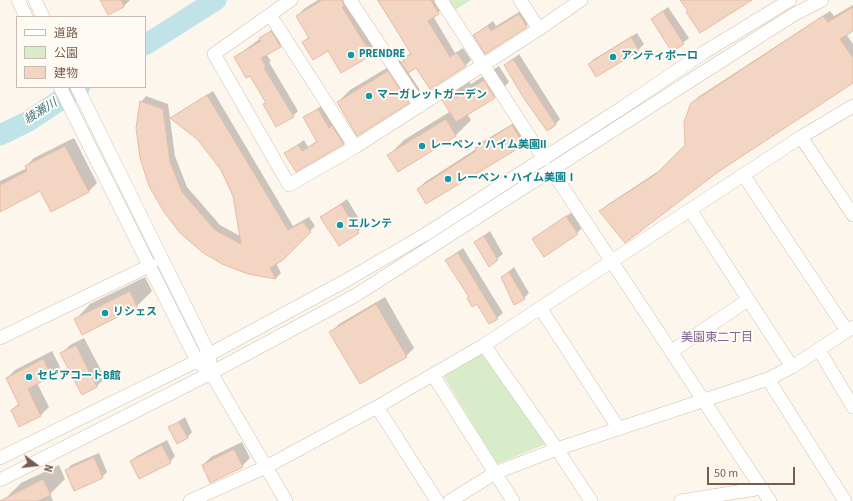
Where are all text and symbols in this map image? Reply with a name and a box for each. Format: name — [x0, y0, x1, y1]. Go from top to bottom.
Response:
legend — [16, 16, 146, 88]
text: 道路 — [54, 25, 78, 42]
text: 公園 — [54, 45, 78, 62]
place label: PRENDRE — [359, 48, 405, 62]
marker: PRENDRE — [346, 50, 356, 60]
place label: アンティポーロ — [621, 50, 698, 64]
marker: アンティポーロ — [608, 52, 618, 62]
text: 建物 — [54, 65, 78, 82]
place label: マーガレットガーデン — [377, 89, 487, 103]
marker: マーガレットガーデン — [364, 91, 374, 101]
water label: 綾瀬川 — [22, 96, 60, 128]
place label: レーベン・ハイム美園II — [430, 139, 547, 153]
marker: レーベン・ハイム美園II — [417, 141, 427, 151]
place label: レーベン・ハイム美園Ⅰ — [456, 172, 577, 186]
marker: レーベン・ハイム美園Ⅰ — [443, 174, 453, 184]
place label: エルンテ — [348, 218, 392, 232]
marker: エルンテ — [335, 220, 345, 230]
place label: リシェス — [113, 306, 157, 320]
marker: リシェス — [100, 308, 110, 318]
district label: 美園東二丁目 — [681, 331, 753, 345]
place label: セピアコートB館 — [37, 370, 121, 384]
marker: セピアコートB館 — [24, 372, 34, 382]
north arrow — [16, 445, 56, 485]
scale bar — [709, 459, 797, 485]
text: N — [40, 463, 56, 474]
text: 50 m — [714, 465, 738, 482]

